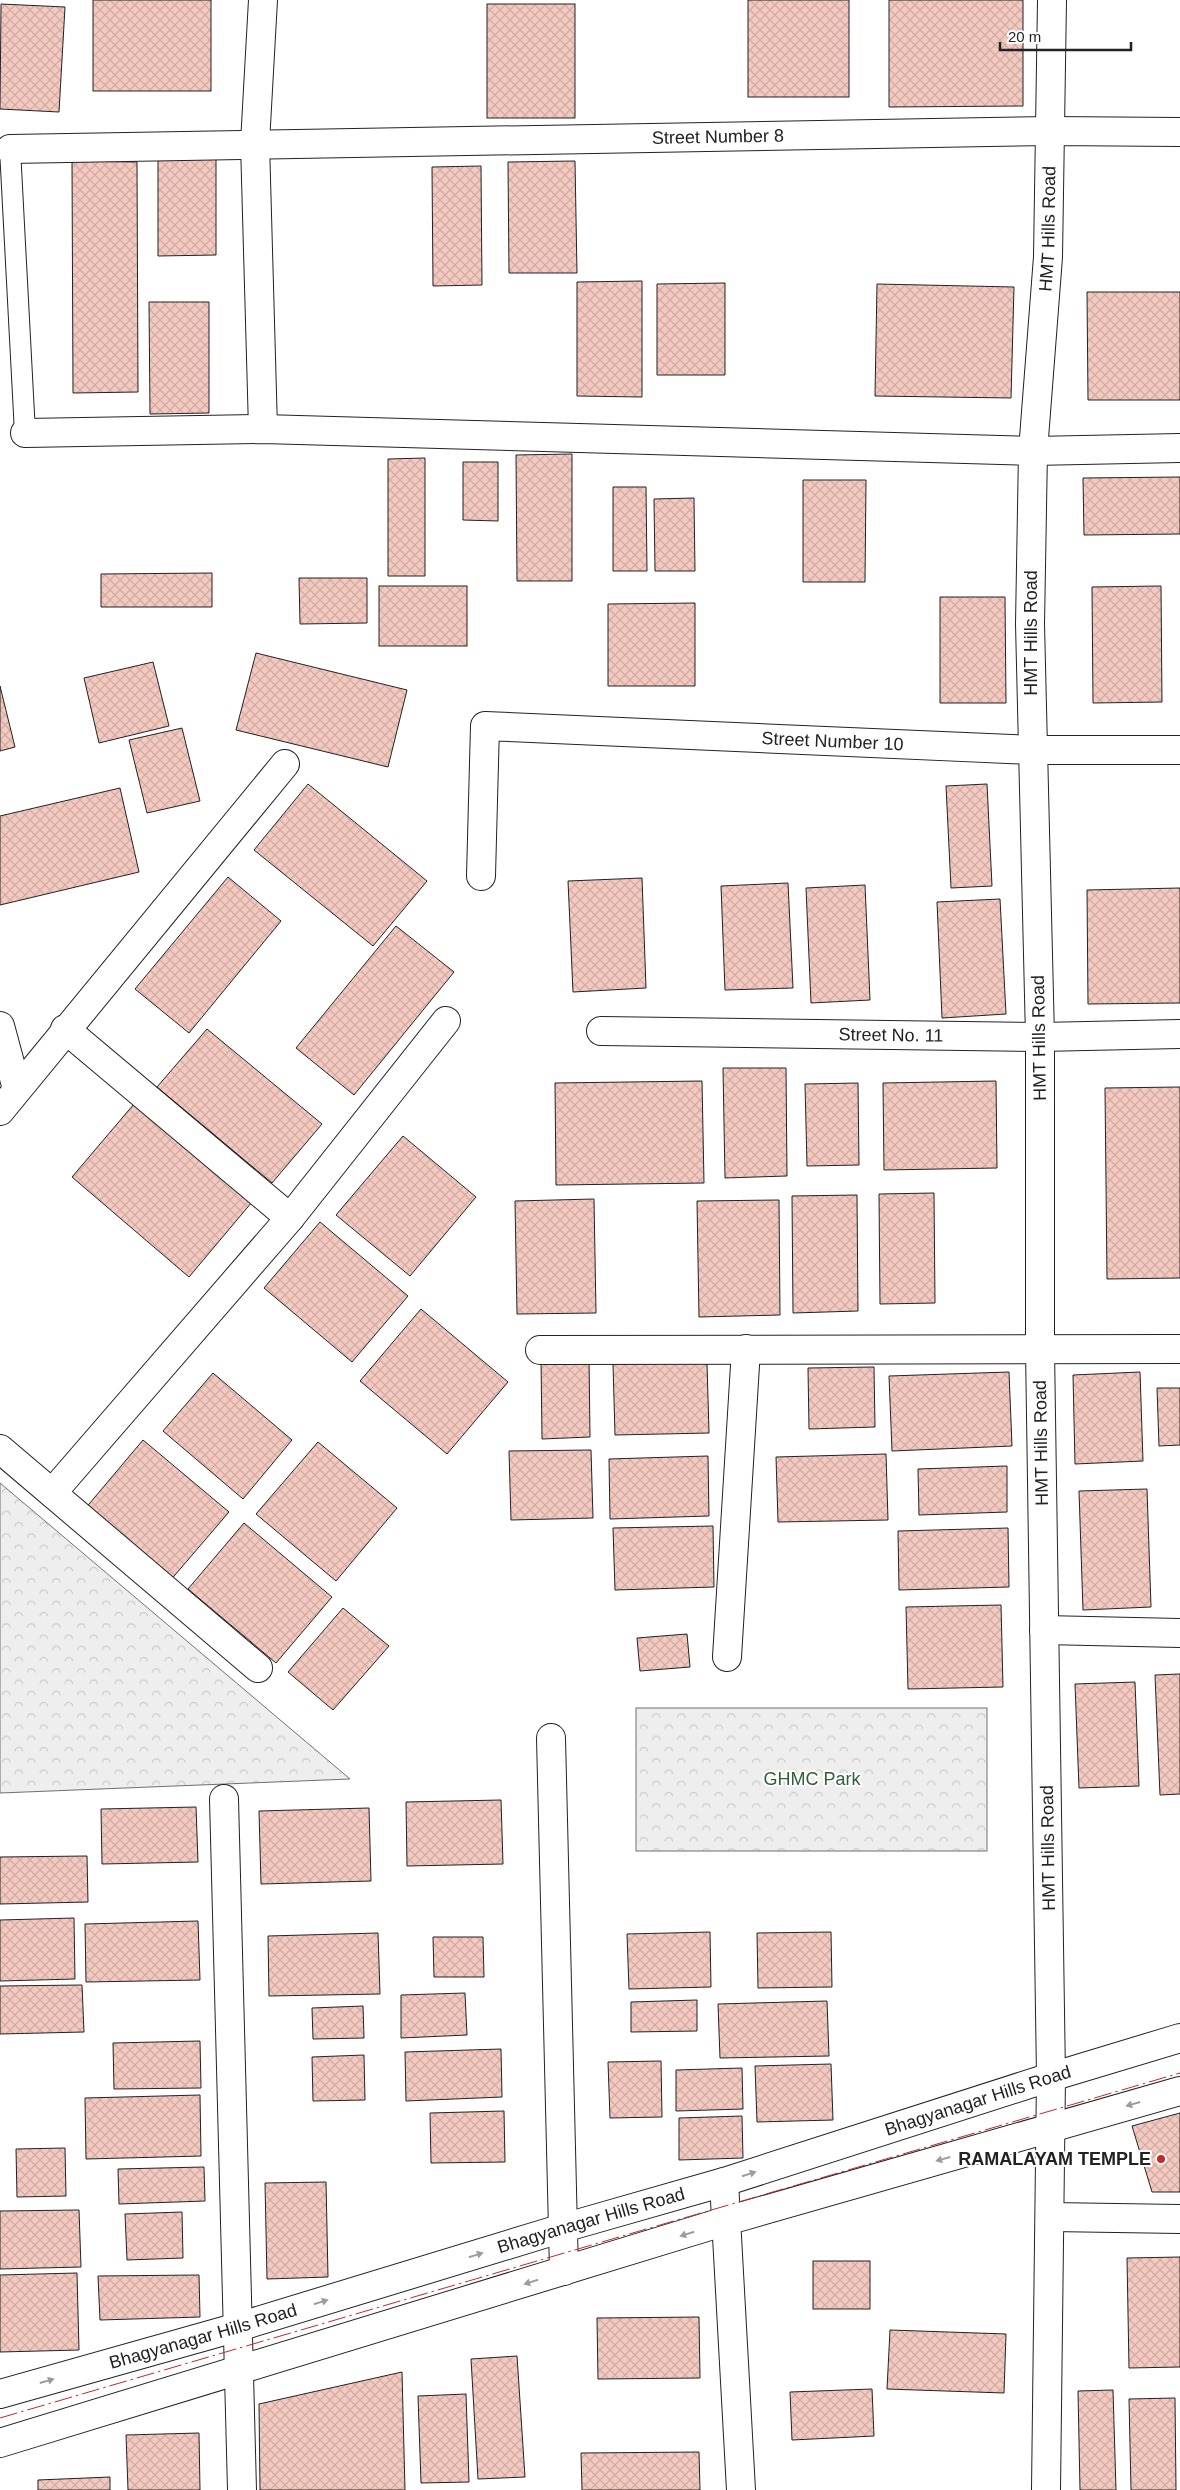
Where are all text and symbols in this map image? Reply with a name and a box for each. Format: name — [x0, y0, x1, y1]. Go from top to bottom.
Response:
scale bar — [1000, 20, 1131, 52]
text: 20 m — [1008, 28, 1041, 45]
street label: Street Number 8 — [652, 126, 784, 148]
street label: HMT Hills Road — [1035, 166, 1059, 292]
street label: HMT Hills Road — [1021, 570, 1041, 696]
street label: Street Number 10 — [761, 728, 904, 754]
street label: HMT Hills Road — [1028, 975, 1050, 1101]
street label: Street No. 11 — [838, 1024, 944, 1046]
street label: HMT Hills Road — [1030, 1380, 1052, 1506]
park label: GHMC Park — [763, 1769, 861, 1789]
street label: HMT Hills Road — [1037, 1785, 1059, 1911]
street label: Bhagyanagar Hills Road — [882, 2062, 1073, 2140]
one-way arrow — [1126, 2101, 1141, 2109]
place label: RAMALAYAM TEMPLE — [958, 2149, 1151, 2169]
marker: RAMALAYAM TEMPLE — [1155, 2153, 1167, 2165]
one-way arrow — [936, 2155, 951, 2163]
one-way arrow — [742, 2170, 757, 2177]
street label: Bhagyanagar Hills Road — [495, 2184, 687, 2257]
one-way arrow — [679, 2230, 694, 2238]
one-way arrow — [469, 2250, 484, 2258]
one-way arrow — [524, 2278, 539, 2286]
one-way arrow — [313, 2298, 328, 2306]
street label: Bhagyanagar Hills Road — [107, 2300, 299, 2373]
one-way arrow — [40, 2377, 55, 2385]

